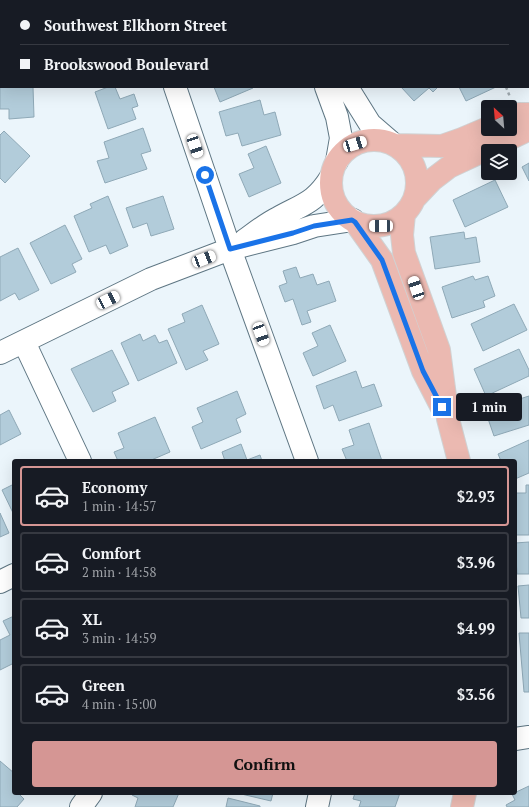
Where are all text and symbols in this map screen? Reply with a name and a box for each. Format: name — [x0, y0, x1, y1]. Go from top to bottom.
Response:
text: Southwest Elkhorn Street — [44, 15, 227, 35]
text: Brookswood Boulevard — [44, 54, 209, 74]
north arrow — [481, 100, 517, 136]
map controls — [481, 100, 517, 180]
car — [185, 133, 205, 159]
car — [342, 135, 368, 153]
button: layers — [481, 144, 517, 180]
route start — [196, 166, 214, 184]
car — [369, 220, 393, 232]
car — [191, 249, 217, 269]
car — [406, 275, 426, 301]
car — [95, 289, 121, 311]
car — [251, 321, 271, 347]
callout: 1 min — [456, 393, 522, 421]
route end — [433, 398, 451, 416]
text: 1 min — [471, 398, 507, 416]
text: Economy — [82, 477, 147, 497]
icon: car — [34, 478, 70, 514]
text: $2.93 — [457, 486, 495, 506]
text: 1 min · 14:57 — [82, 497, 156, 515]
text: Comfort — [82, 543, 141, 563]
icon: car — [34, 544, 70, 580]
text: $3.96 — [457, 552, 495, 572]
text: 2 min · 14:58 — [82, 563, 156, 581]
text: XL — [82, 609, 102, 629]
icon: car — [34, 610, 70, 646]
text: $4.99 — [457, 618, 495, 638]
text: 3 min · 14:59 — [82, 629, 156, 647]
text: Green — [82, 675, 125, 695]
icon: car — [34, 676, 70, 712]
text: $3.56 — [457, 684, 495, 704]
text: 4 min · 15:00 — [82, 695, 156, 713]
button: Confirm — [32, 741, 497, 787]

